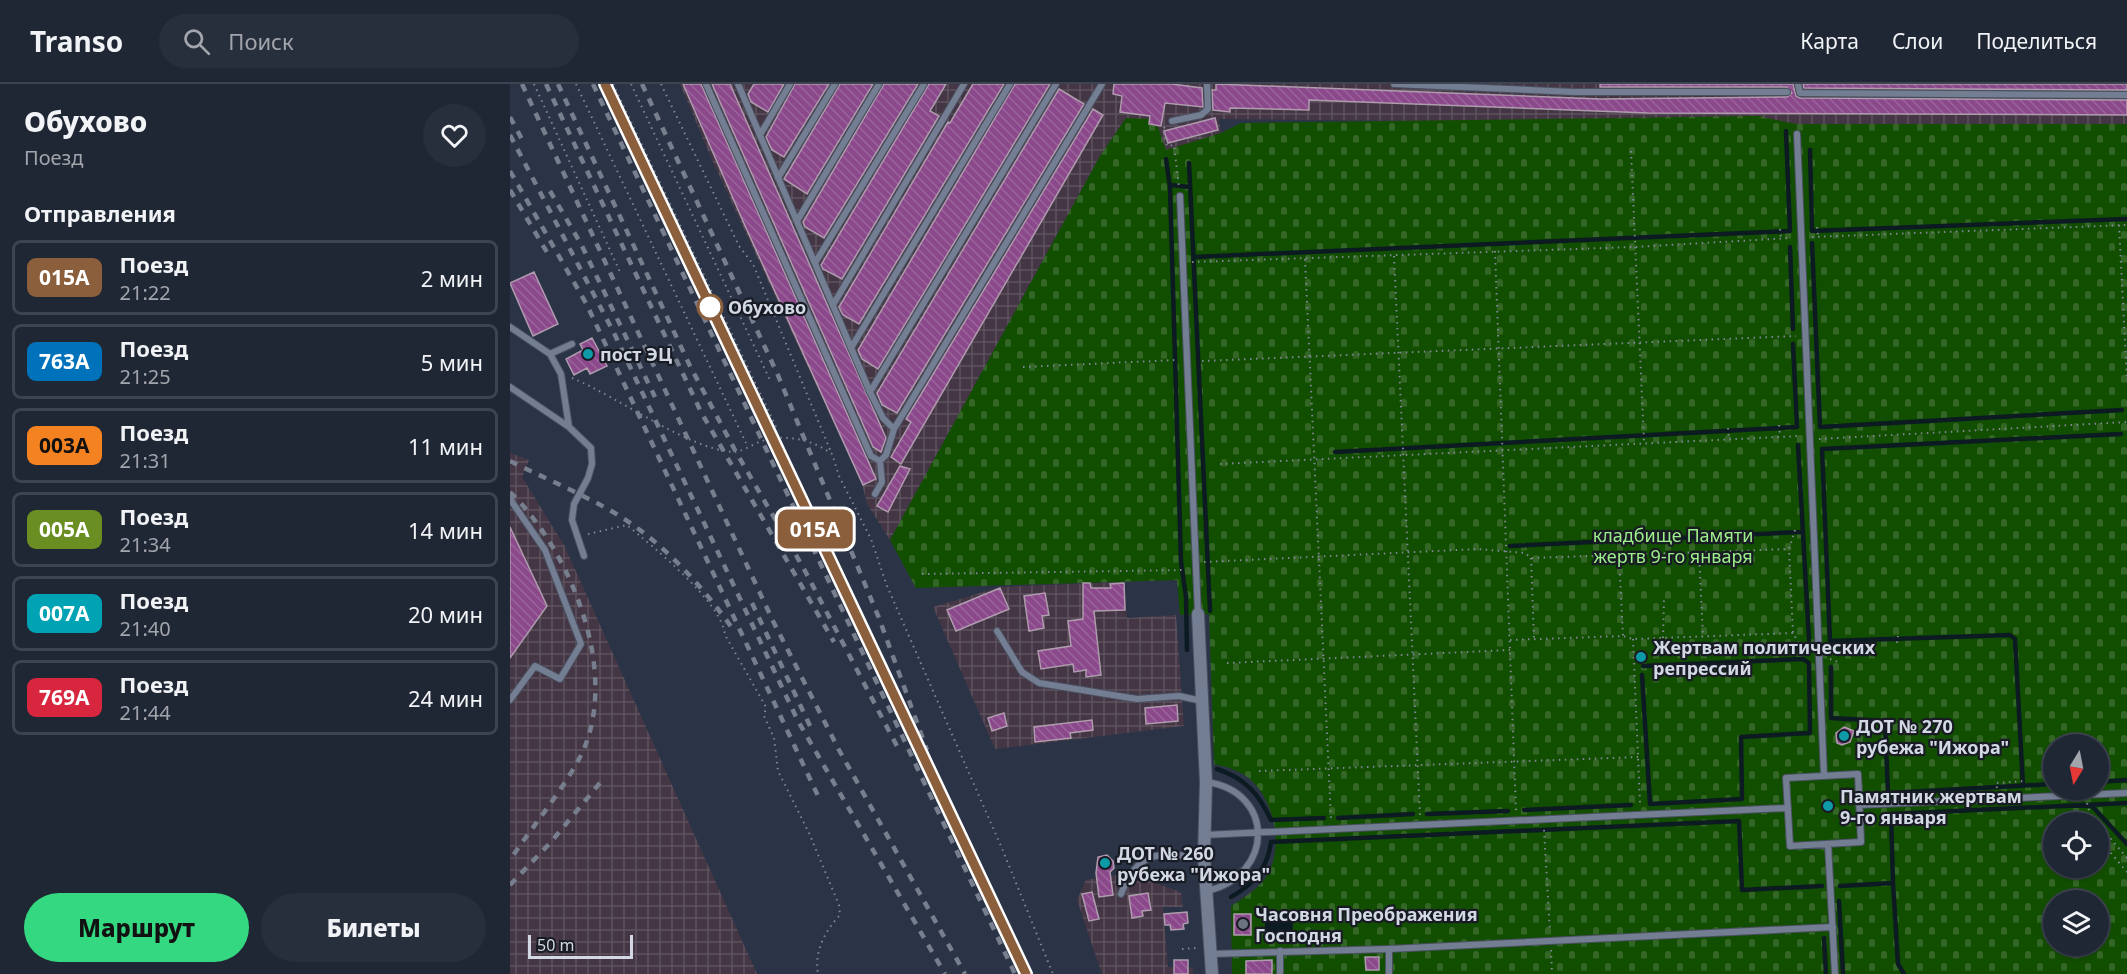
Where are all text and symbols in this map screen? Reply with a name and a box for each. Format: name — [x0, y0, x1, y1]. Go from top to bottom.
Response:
search box — [159, 14, 579, 68]
text: Transo — [30, 22, 123, 60]
icon: search — [180, 25, 213, 58]
text: Поиск — [228, 26, 294, 56]
text: Карта — [1800, 27, 1859, 55]
text: Слои — [1892, 27, 1943, 55]
text: Поделиться — [1976, 27, 2097, 55]
text: Обухово — [24, 102, 147, 140]
button: heart — [423, 104, 486, 167]
text: Поезд — [24, 144, 83, 171]
text: Отправления — [24, 198, 176, 228]
text: Поезд — [120, 249, 188, 279]
text: 015А — [39, 263, 90, 291]
text: 2 мин — [421, 263, 483, 293]
text: 21:22 — [120, 279, 171, 306]
marker: Обухово — [697, 294, 723, 320]
place label: Обухово — [728, 295, 806, 319]
text: Поезд — [120, 333, 188, 363]
place label: пост ЭЦ — [600, 342, 672, 366]
text: 763А — [39, 347, 90, 375]
text: 5 мин — [421, 347, 483, 377]
marker: пост ЭЦ — [581, 347, 595, 361]
text: 21:25 — [120, 363, 171, 390]
text: Поезд — [120, 417, 188, 447]
text: 003А — [39, 431, 90, 459]
text: 11 мин — [408, 431, 483, 461]
text: 21:31 — [120, 447, 171, 474]
text: Поезд — [120, 501, 188, 531]
line badge: 015А — [773, 510, 857, 548]
text: 005А — [39, 515, 90, 543]
text: 14 мин — [408, 515, 483, 545]
text: 015А — [790, 515, 840, 543]
park label: кладбище Памяти жертв 9-го января — [1593, 523, 1753, 568]
text: 21:34 — [120, 531, 171, 558]
text: Поезд — [120, 585, 188, 615]
text: 007А — [39, 599, 90, 627]
text: 20 мин — [408, 599, 483, 629]
text: 21:40 — [120, 615, 171, 642]
place label: Жертвам политических репрессий — [1653, 635, 1876, 680]
marker: Жертвам политических репрессий — [1634, 650, 1648, 664]
text: Поезд — [120, 669, 188, 699]
text: 769А — [39, 683, 90, 711]
text: 24 мин — [408, 683, 483, 713]
text: 21:44 — [120, 699, 171, 726]
place label: ДОТ № 270 рубежа "Ижора" — [1856, 714, 2009, 759]
marker: ДОТ № 270 рубежа "Ижора" — [1837, 729, 1851, 743]
north arrow — [2043, 734, 2109, 800]
map controls — [2043, 734, 2109, 956]
place label: Памятник жертвам 9-го января — [1840, 784, 2022, 829]
marker: Памятник жертвам 9-го января — [1821, 799, 1835, 813]
button: locate — [2043, 812, 2109, 878]
place label: ДОТ № 260 рубежа "Ижора" — [1117, 841, 1270, 886]
marker: ДОТ № 260 рубежа "Ижора" — [1098, 856, 1112, 870]
button: layers — [2043, 890, 2109, 956]
button: Маршрут — [24, 893, 249, 962]
button: Билеты — [261, 893, 486, 962]
place label: Часовня Преображения Господня — [1255, 902, 1478, 947]
marker: Часовня Преображения Господня — [1236, 917, 1250, 931]
scale bar — [528, 932, 633, 960]
text: 50 m — [537, 934, 574, 956]

